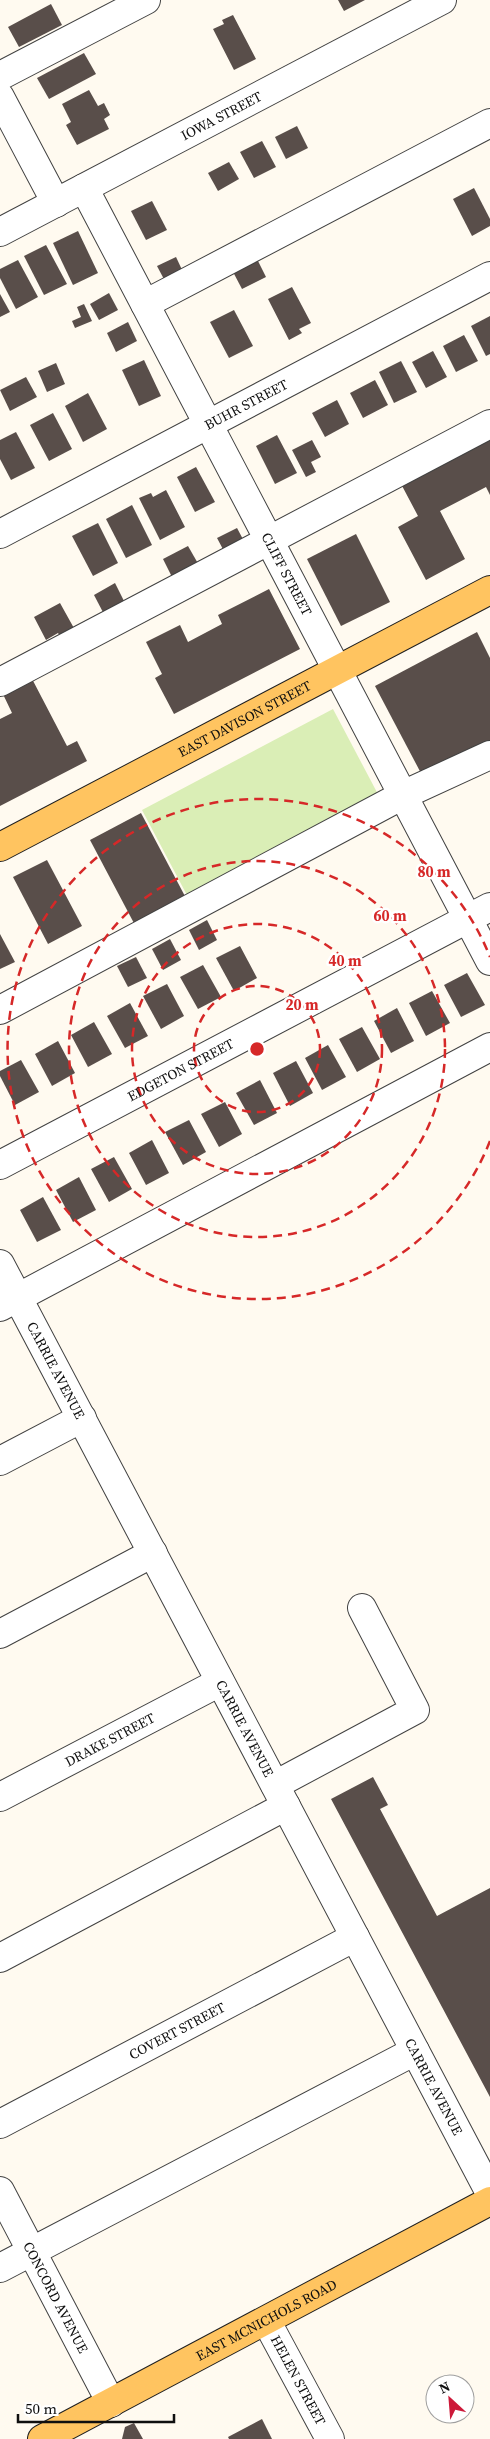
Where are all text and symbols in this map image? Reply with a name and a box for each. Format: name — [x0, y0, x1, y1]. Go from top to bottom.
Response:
street label: IOWA STREET — [177, 86, 266, 145]
street label: BUHR STREET — [201, 374, 292, 435]
street label: CLIFF STREET — [257, 529, 317, 620]
street label: EAST DAVISON STREET — [174, 675, 315, 762]
text: 80 m — [417, 861, 451, 882]
text: 60 m — [373, 905, 407, 926]
text: 40 m — [328, 950, 362, 971]
text: 20 m — [285, 994, 319, 1015]
street label: EDGETON STREET — [124, 1033, 238, 1106]
centre of rings — [248, 1040, 266, 1058]
street label: CARRIE AVENUE — [22, 1318, 90, 1422]
street label: CARRIE AVENUE — [211, 1676, 279, 1780]
street label: DRAKE STREET — [61, 1708, 159, 1771]
street label: COVERT STREET — [125, 1997, 229, 2064]
street label: CARRIE AVENUE — [400, 2035, 468, 2139]
street label: CONCORD AVENUE — [18, 2238, 93, 2357]
street label: EAST MCNICHOLS ROAD — [192, 2274, 341, 2366]
street label: HELEN STREET — [266, 2332, 331, 2429]
north arrow — [425, 2374, 475, 2424]
text: N — [435, 2376, 453, 2399]
scale bar — [18, 2392, 174, 2424]
text: 50 m — [25, 2398, 57, 2419]

